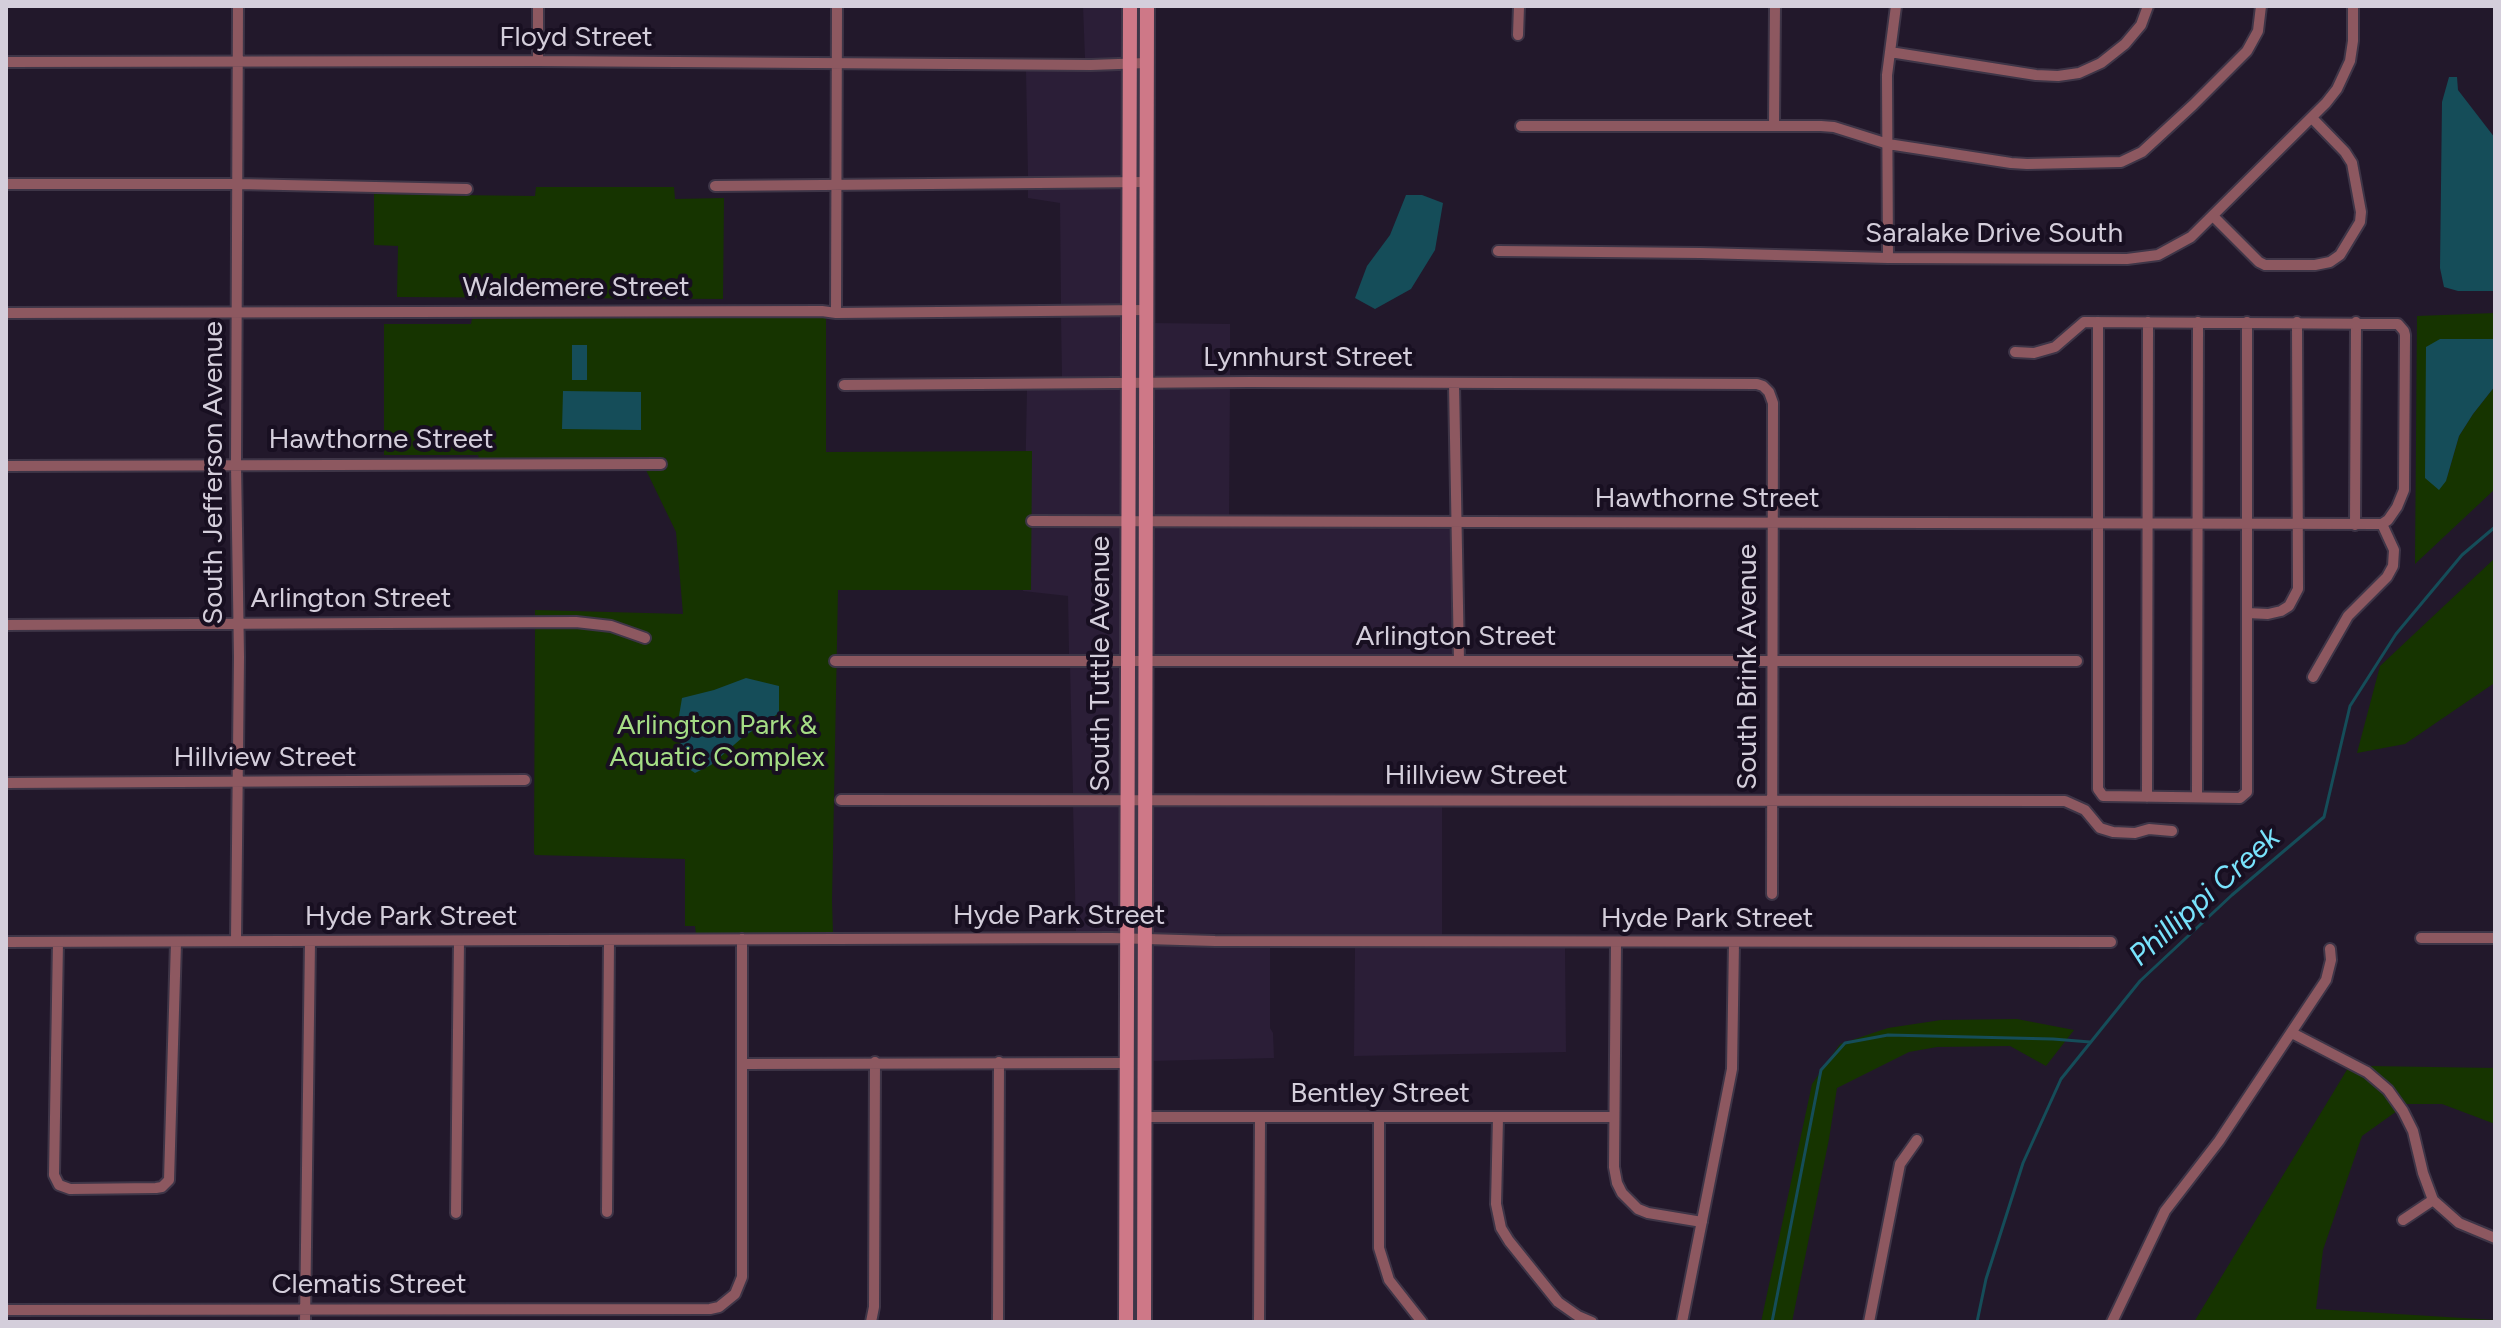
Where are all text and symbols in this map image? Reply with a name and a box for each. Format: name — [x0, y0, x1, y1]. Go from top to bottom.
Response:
street label: Floyd Street — [499, 21, 653, 55]
street label: Saralake Drive South — [1865, 217, 2123, 251]
street label: Waldemere Street — [462, 271, 690, 305]
street label: South Jefferson Avenue — [197, 321, 231, 625]
street label: Lynnhurst Street — [1203, 341, 1413, 375]
street label: Hawthorne Street — [268, 423, 494, 457]
street label: Hawthorne Street — [1594, 482, 1820, 516]
street label: South Tuttle Avenue — [1084, 536, 1118, 792]
street label: South Brink Avenue — [1731, 544, 1765, 790]
street label: Arlington Street — [251, 582, 451, 616]
street label: Arlington Street — [1356, 620, 1556, 654]
park label: Arlington Park & Aquatic Complex — [609, 709, 825, 775]
street label: Hillview Street — [173, 741, 357, 775]
street label: Hillview Street — [1384, 759, 1568, 793]
water label: Phillippi Creek — [2122, 820, 2288, 974]
street label: Hyde Park Street — [953, 899, 1165, 933]
street label: Hyde Park Street — [305, 900, 517, 934]
street label: Hyde Park Street — [1601, 902, 1813, 936]
street label: Bentley Street — [1290, 1077, 1470, 1111]
street label: Clematis Street — [271, 1268, 467, 1302]

